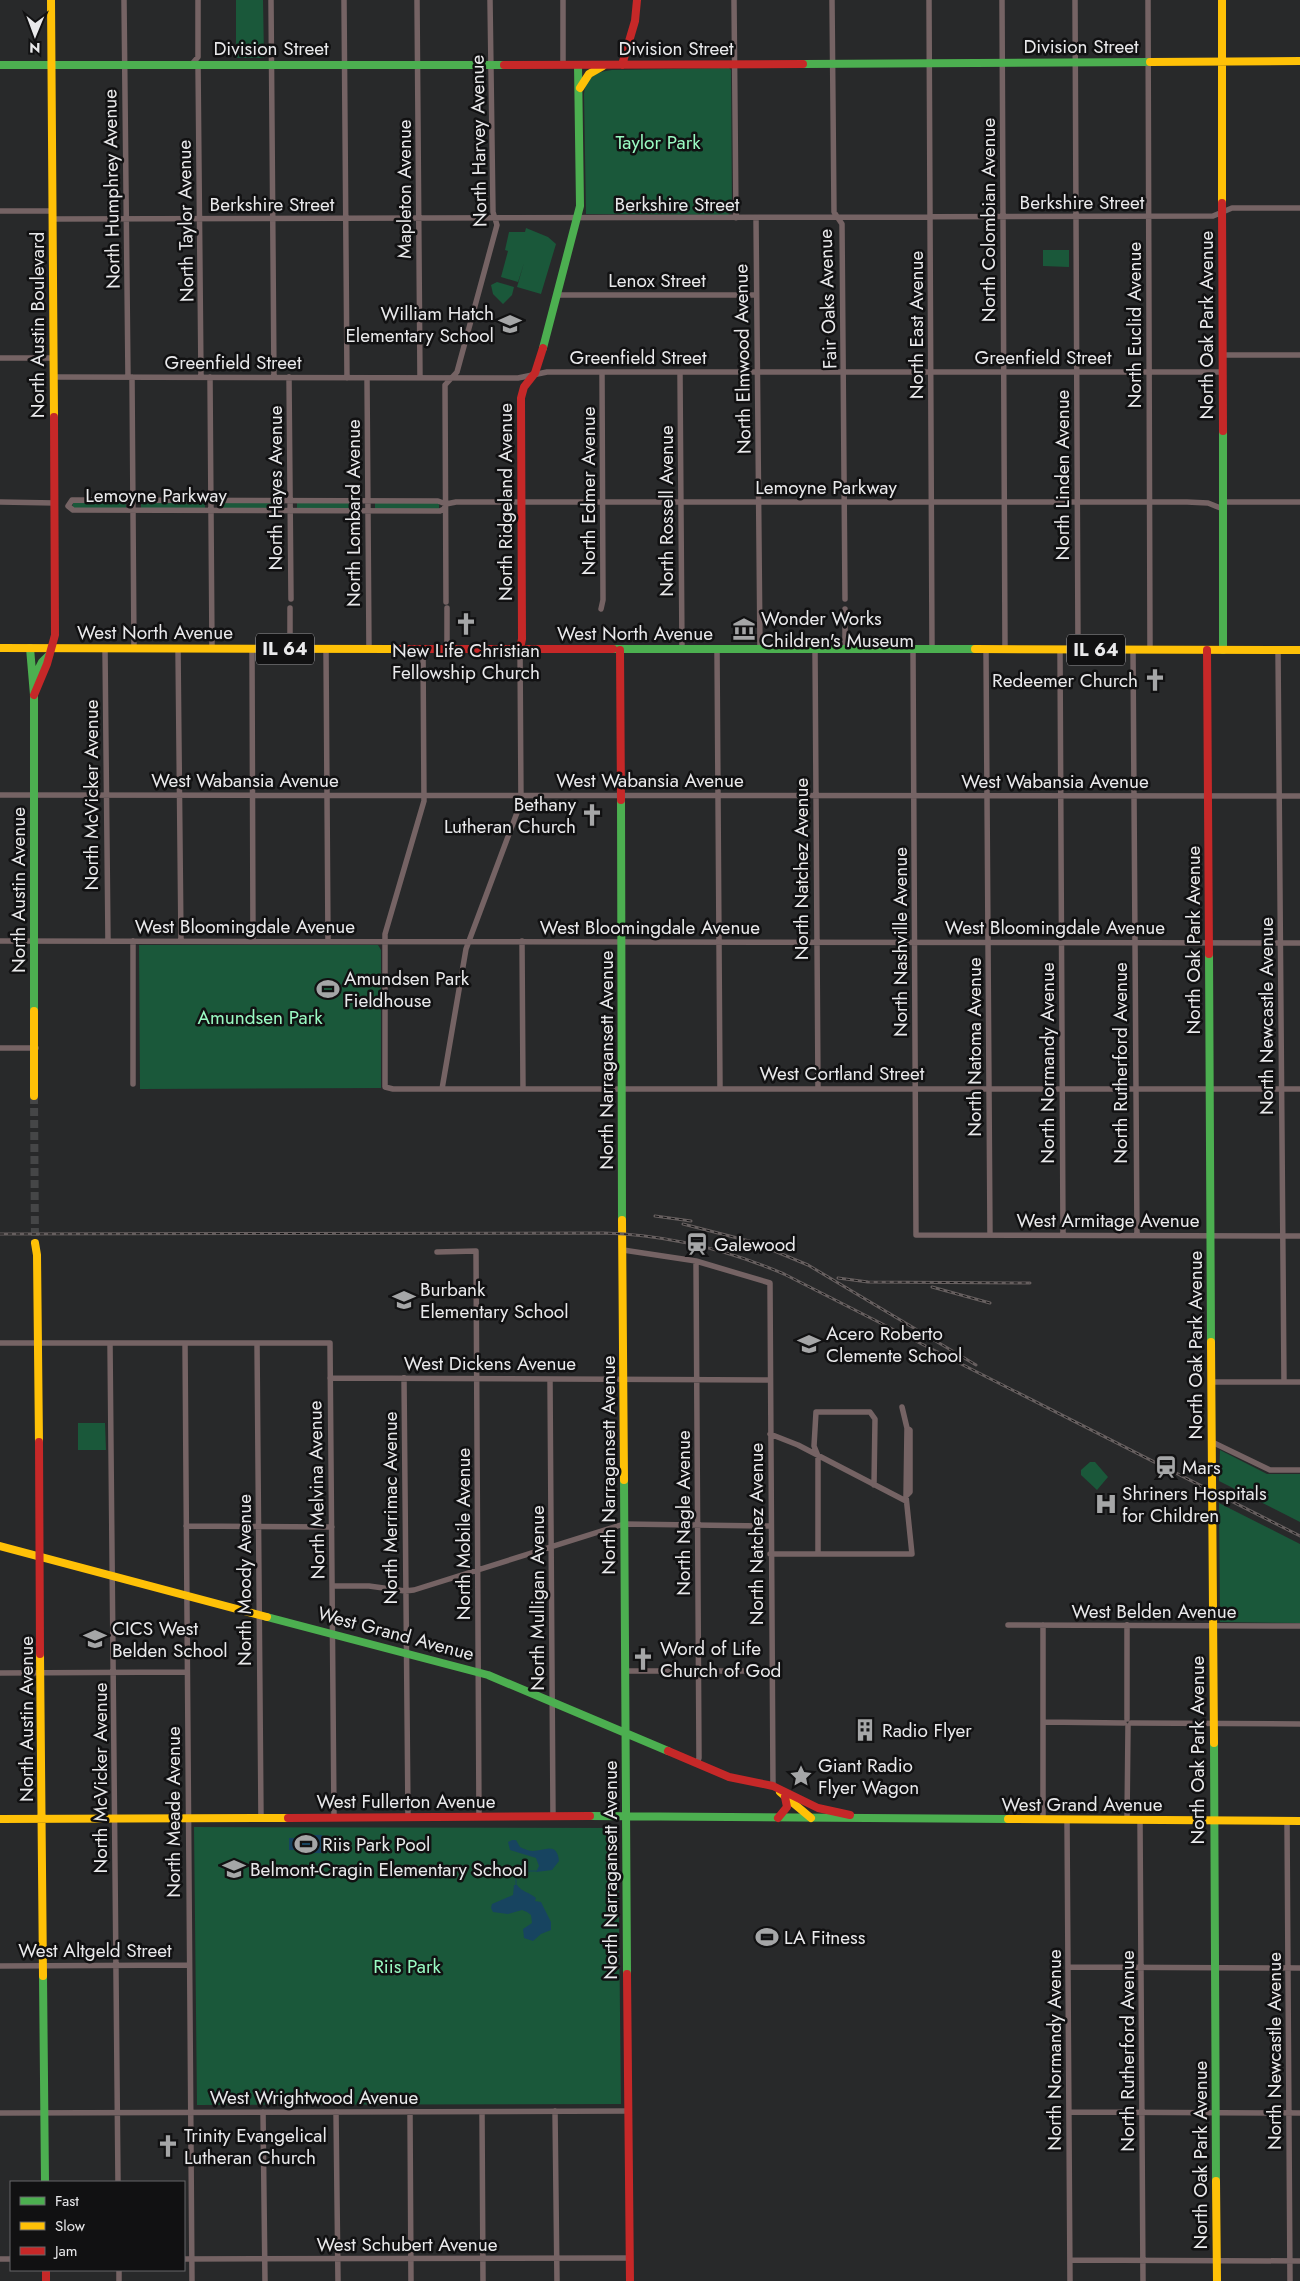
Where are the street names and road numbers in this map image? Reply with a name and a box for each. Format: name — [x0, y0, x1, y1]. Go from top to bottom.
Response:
street label: Division Street — [1023, 33, 1139, 60]
street label: Division Street — [213, 35, 329, 62]
street label: Division Street — [618, 35, 734, 62]
street label: North Harvey Avenue — [463, 54, 494, 227]
street label: North Humphrey Avenue — [96, 89, 127, 289]
street label: North Colombian Avenue — [975, 118, 1002, 322]
street label: Mapleton Avenue — [391, 119, 418, 259]
street label: North Taylor Avenue — [171, 139, 200, 302]
street label: Berkshire Street — [1020, 189, 1145, 216]
street label: Berkshire Street — [210, 191, 335, 218]
street label: Berkshire Street — [615, 191, 740, 218]
street label: Fair Oaks Avenue — [812, 228, 843, 370]
street label: North Oak Park Avenue — [1193, 230, 1220, 419]
street label: North Austin Boulevard — [24, 232, 51, 418]
street label: North Euclid Avenue — [1121, 242, 1148, 408]
street label: North East Avenue — [903, 251, 930, 399]
street label: North Elmwood Avenue — [727, 263, 758, 454]
street label: Lenox Street — [608, 267, 706, 294]
street label: Greenfield Street — [570, 344, 707, 371]
street label: Greenfield Street — [975, 344, 1112, 371]
street label: Greenfield Street — [165, 349, 302, 376]
street label: North Linden Avenue — [1049, 389, 1076, 560]
street label: North Ridgeland Avenue — [492, 403, 519, 601]
street label: North Hayes Avenue — [262, 405, 289, 570]
street label: North Edmer Avenue — [575, 406, 602, 576]
street label: North Lombard Avenue — [340, 419, 367, 607]
street label: North Rossell Avenue — [653, 425, 680, 597]
street label: Lemoyne Parkway — [755, 474, 897, 501]
street label: Lemoyne Parkway — [85, 482, 227, 509]
street label: West North Avenue — [77, 619, 233, 646]
street label: West North Avenue — [557, 620, 713, 647]
road number: IL 64 — [256, 634, 314, 664]
road number: IL 64 — [1067, 634, 1125, 666]
street label: North McVicker Avenue — [78, 699, 105, 891]
street label: West Wabansia Avenue — [151, 767, 339, 794]
street label: West Wabansia Avenue — [556, 767, 744, 794]
street label: West Wabansia Avenue — [961, 768, 1149, 795]
street label: North Natchez Avenue — [788, 778, 815, 960]
street label: North Austin Avenue — [5, 807, 32, 973]
street label: North Oak Park Avenue — [1180, 845, 1207, 1034]
street label: North Nashville Avenue — [887, 847, 914, 1037]
street label: West Bloomingdale Avenue — [135, 913, 355, 940]
street label: West Bloomingdale Avenue — [540, 914, 760, 941]
street label: West Bloomingdale Avenue — [945, 914, 1165, 941]
street label: North Newcastle Avenue — [1253, 917, 1280, 1115]
street label: North Narragansett Avenue — [593, 950, 620, 1170]
street label: North Natoma Avenue — [961, 957, 988, 1137]
street label: North Normandy Avenue — [1034, 962, 1061, 1164]
street label: North Rutherford Avenue — [1107, 962, 1134, 1164]
street label: West Cortland Street — [760, 1060, 925, 1087]
street label: West Armitage Avenue — [1016, 1207, 1200, 1234]
street label: North Oak Park Avenue — [1182, 1250, 1209, 1439]
street label: West Dickens Avenue — [404, 1350, 576, 1377]
street label: North Narragansett Avenue — [595, 1355, 622, 1575]
street label: North Melvina Avenue — [301, 1400, 332, 1580]
street label: North Merrimac Avenue — [377, 1411, 404, 1604]
street label: North Nagle Avenue — [670, 1430, 697, 1596]
street label: North Natchez Avenue — [743, 1443, 770, 1625]
street label: North Mobile Avenue — [450, 1448, 477, 1620]
street label: North Moody Avenue — [231, 1494, 258, 1666]
street label: North Mulligan Avenue — [524, 1505, 551, 1691]
street label: West Belden Avenue — [1071, 1598, 1237, 1625]
street label: West Grand Avenue — [315, 1600, 477, 1667]
street label: North Austin Avenue — [13, 1636, 40, 1802]
street label: North Oak Park Avenue — [1184, 1655, 1211, 1844]
street label: North McVicker Avenue — [87, 1682, 114, 1874]
street label: North Meade Avenue — [160, 1726, 187, 1898]
street label: North Narragansett Avenue — [597, 1760, 624, 1980]
street label: West Fullerton Avenue — [317, 1788, 496, 1815]
street label: West Grand Avenue — [1001, 1791, 1163, 1818]
street label: West Altgeld Street — [18, 1937, 172, 1964]
street label: North Normandy Avenue — [1041, 1949, 1068, 2151]
street label: North Rutherford Avenue — [1114, 1950, 1141, 2152]
street label: North Newcastle Avenue — [1261, 1952, 1288, 2150]
street label: North Oak Park Avenue — [1187, 2060, 1214, 2249]
street label: West Wrightwood Avenue — [210, 2084, 418, 2111]
street label: West Schubert Avenue — [316, 2231, 498, 2258]

